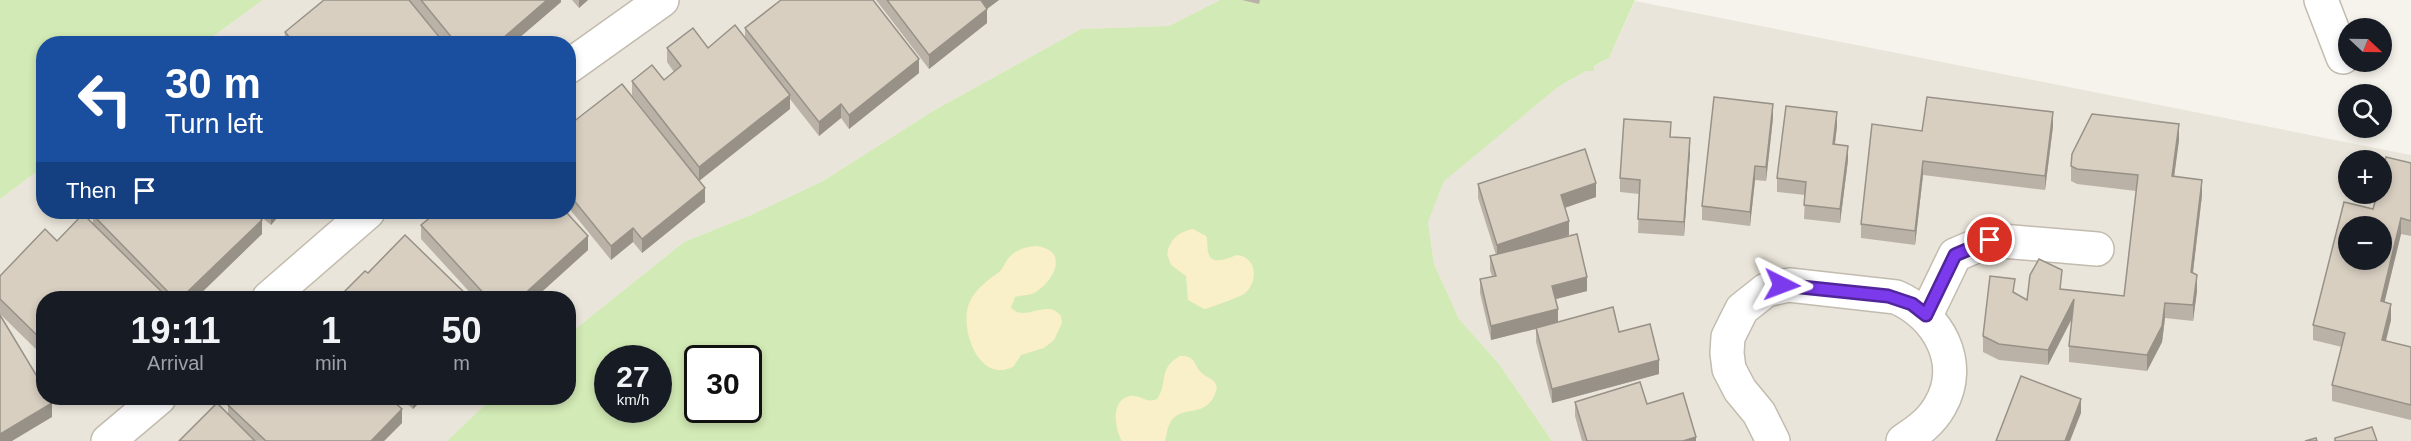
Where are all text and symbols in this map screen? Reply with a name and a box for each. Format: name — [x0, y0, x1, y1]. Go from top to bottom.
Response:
north arrow — [2338, 18, 2392, 72]
map controls — [2338, 18, 2392, 270]
icon: left — [66, 60, 144, 138]
text: 30 m — [165, 60, 261, 107]
button: search — [2338, 84, 2392, 138]
text: Turn left — [165, 109, 263, 139]
button: + — [2338, 150, 2392, 204]
icon: arrive — [128, 174, 161, 207]
text: Then — [66, 178, 116, 203]
pin — [1964, 214, 2015, 265]
button: − — [2338, 216, 2392, 270]
icon: arrive — [1973, 223, 2006, 256]
position arrow — [1750, 253, 1814, 317]
text: 19:11 — [130, 310, 221, 351]
text: 1 — [321, 310, 341, 351]
text: 50 — [442, 310, 482, 351]
speed limit sign: 30 — [684, 345, 762, 423]
text: Arrival — [147, 352, 204, 374]
text: min — [315, 352, 347, 374]
text: m — [453, 352, 470, 374]
text: 27 — [616, 360, 650, 393]
text: km/h — [617, 391, 649, 408]

